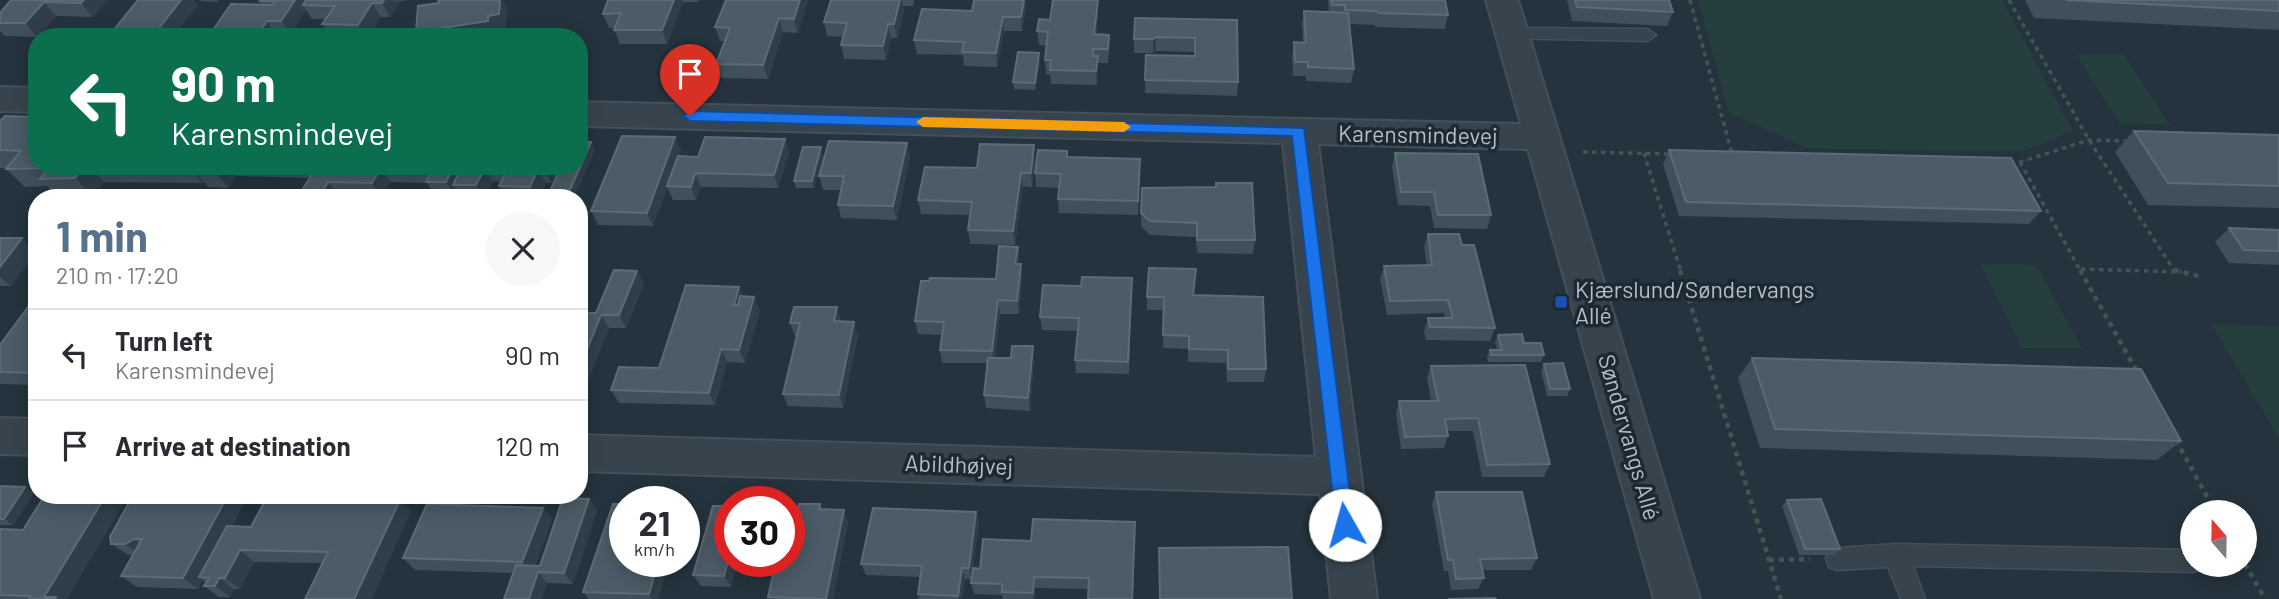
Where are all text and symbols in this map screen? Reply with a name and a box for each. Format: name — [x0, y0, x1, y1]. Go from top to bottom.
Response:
pin — [660, 44, 720, 116]
text: 90 m — [171, 53, 276, 112]
icon: arrive — [671, 55, 709, 93]
icon: left — [56, 56, 147, 147]
text: Karensmindevej — [171, 113, 393, 151]
street label: Karensmindevej — [1338, 119, 1498, 149]
text: 1 min — [56, 210, 148, 260]
button: close — [486, 212, 560, 286]
text: 210 m · 17:20 — [56, 261, 179, 289]
place label: Kjærslund/Søndervangs Allé — [1575, 275, 1814, 329]
marker: Kjærslund/Søndervangs Allé — [1553, 294, 1569, 310]
text: Turn left — [115, 325, 213, 356]
icon: left — [56, 336, 94, 374]
text: 90 m — [505, 339, 560, 370]
street label: Søndervangs Allé — [1593, 351, 1667, 523]
text: Karensmindevej — [115, 356, 275, 384]
icon: arrive — [56, 427, 94, 465]
text: Arrive at destination — [115, 430, 351, 461]
text: 120 m — [496, 430, 560, 461]
street label: Abildhøjvej — [904, 448, 1014, 480]
speed limit sign: 30 — [714, 486, 805, 577]
position arrow — [1308, 488, 1382, 562]
north arrow — [2180, 500, 2258, 578]
map controls — [2180, 500, 2257, 577]
text: 21 — [639, 501, 670, 543]
text: km/h — [634, 538, 675, 560]

